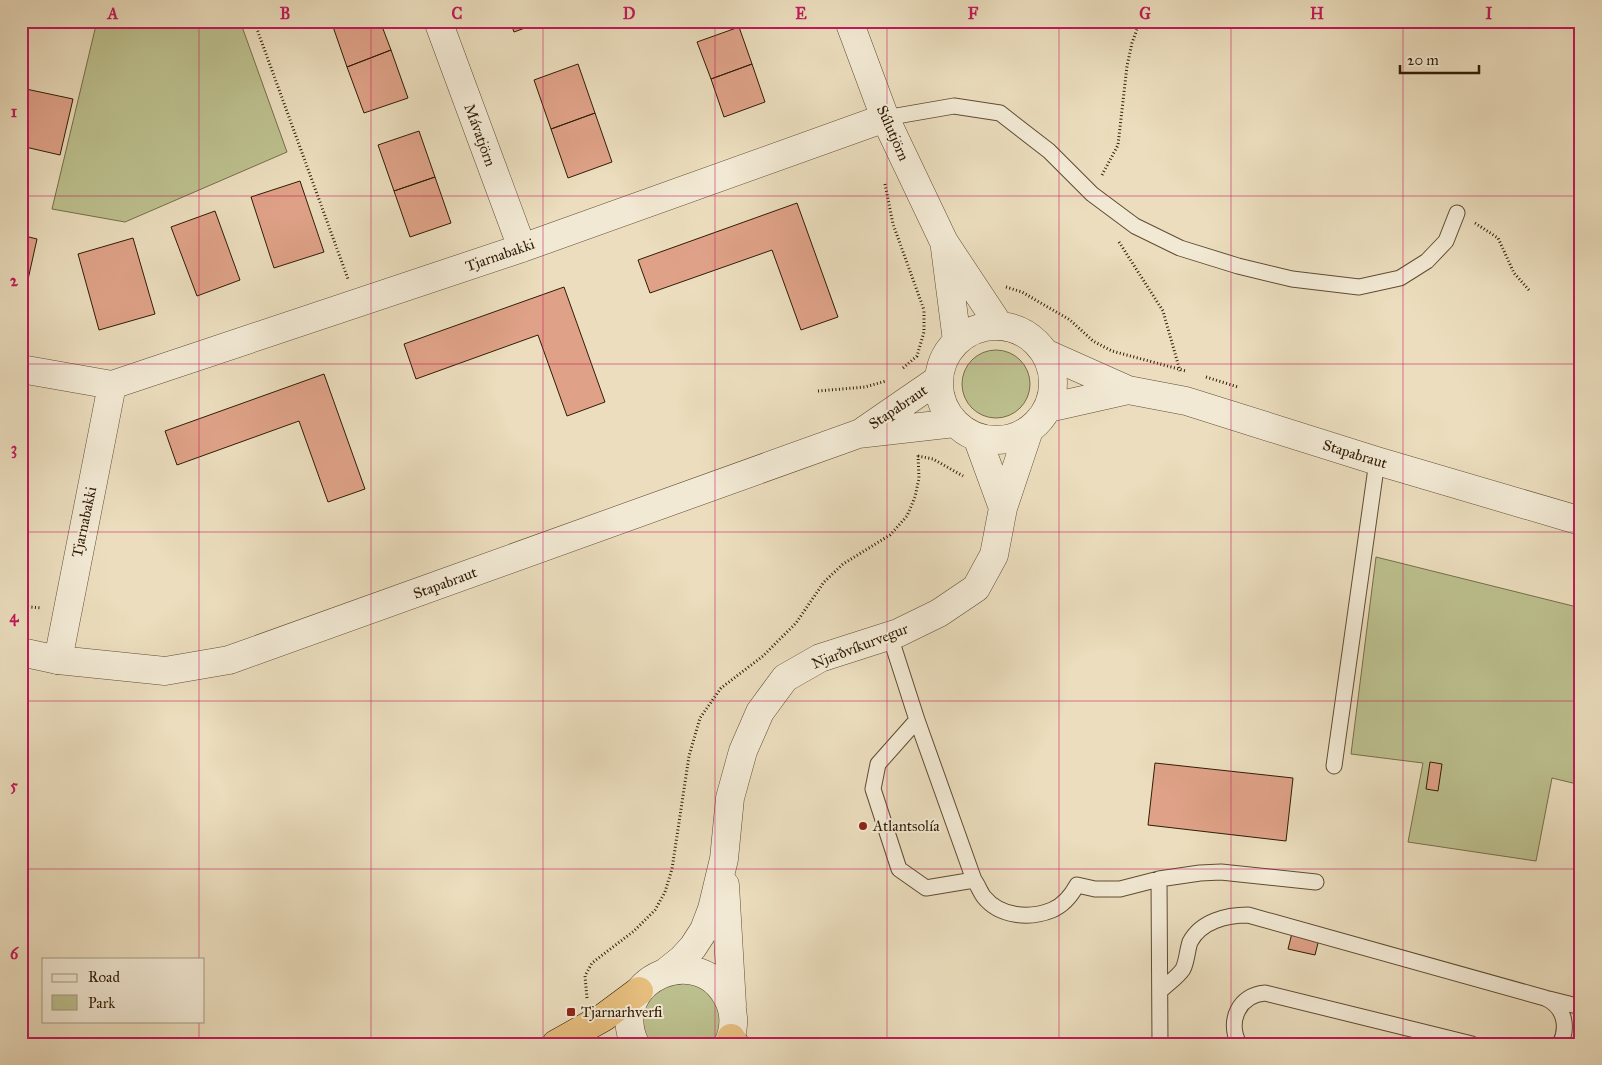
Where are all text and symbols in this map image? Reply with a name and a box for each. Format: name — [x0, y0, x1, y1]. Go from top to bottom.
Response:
text: A — [107, 4, 119, 23]
text: B — [280, 4, 290, 23]
text: C — [452, 4, 463, 23]
text: D — [623, 4, 636, 23]
text: E — [795, 4, 807, 23]
text: F — [968, 4, 979, 23]
text: G — [1139, 4, 1151, 23]
text: H — [1310, 4, 1324, 23]
text: I — [1486, 4, 1493, 23]
scale bar — [1400, 42, 1478, 74]
text: 20 m — [1407, 51, 1439, 69]
street label: Mávatjörn — [460, 101, 500, 169]
text: 1 — [11, 102, 18, 121]
street label: Súlutjörn — [873, 102, 913, 164]
street label: Tjarnabakki — [463, 235, 537, 275]
text: 2 — [10, 271, 19, 290]
street label: Stapabraut — [865, 381, 931, 433]
street label: Stapabraut — [1321, 436, 1390, 473]
text: 3 — [11, 439, 17, 459]
street label: Tjarnabakki — [68, 485, 100, 559]
street label: Stapabraut — [411, 563, 480, 603]
text: 4 — [10, 607, 20, 627]
street label: Njarðvíkurvegur — [809, 619, 911, 673]
text: 5 — [10, 776, 18, 795]
place label: Atlantsolía — [872, 817, 940, 835]
marker: Atlantsolía — [857, 820, 869, 832]
text: 6 — [10, 944, 19, 963]
legend — [42, 958, 205, 1022]
text: Road — [88, 968, 120, 986]
text: Park — [88, 994, 115, 1012]
place label: Tjarnarhverfi — [581, 1003, 663, 1021]
marker: Tjarnarhverfi — [565, 1006, 577, 1018]

